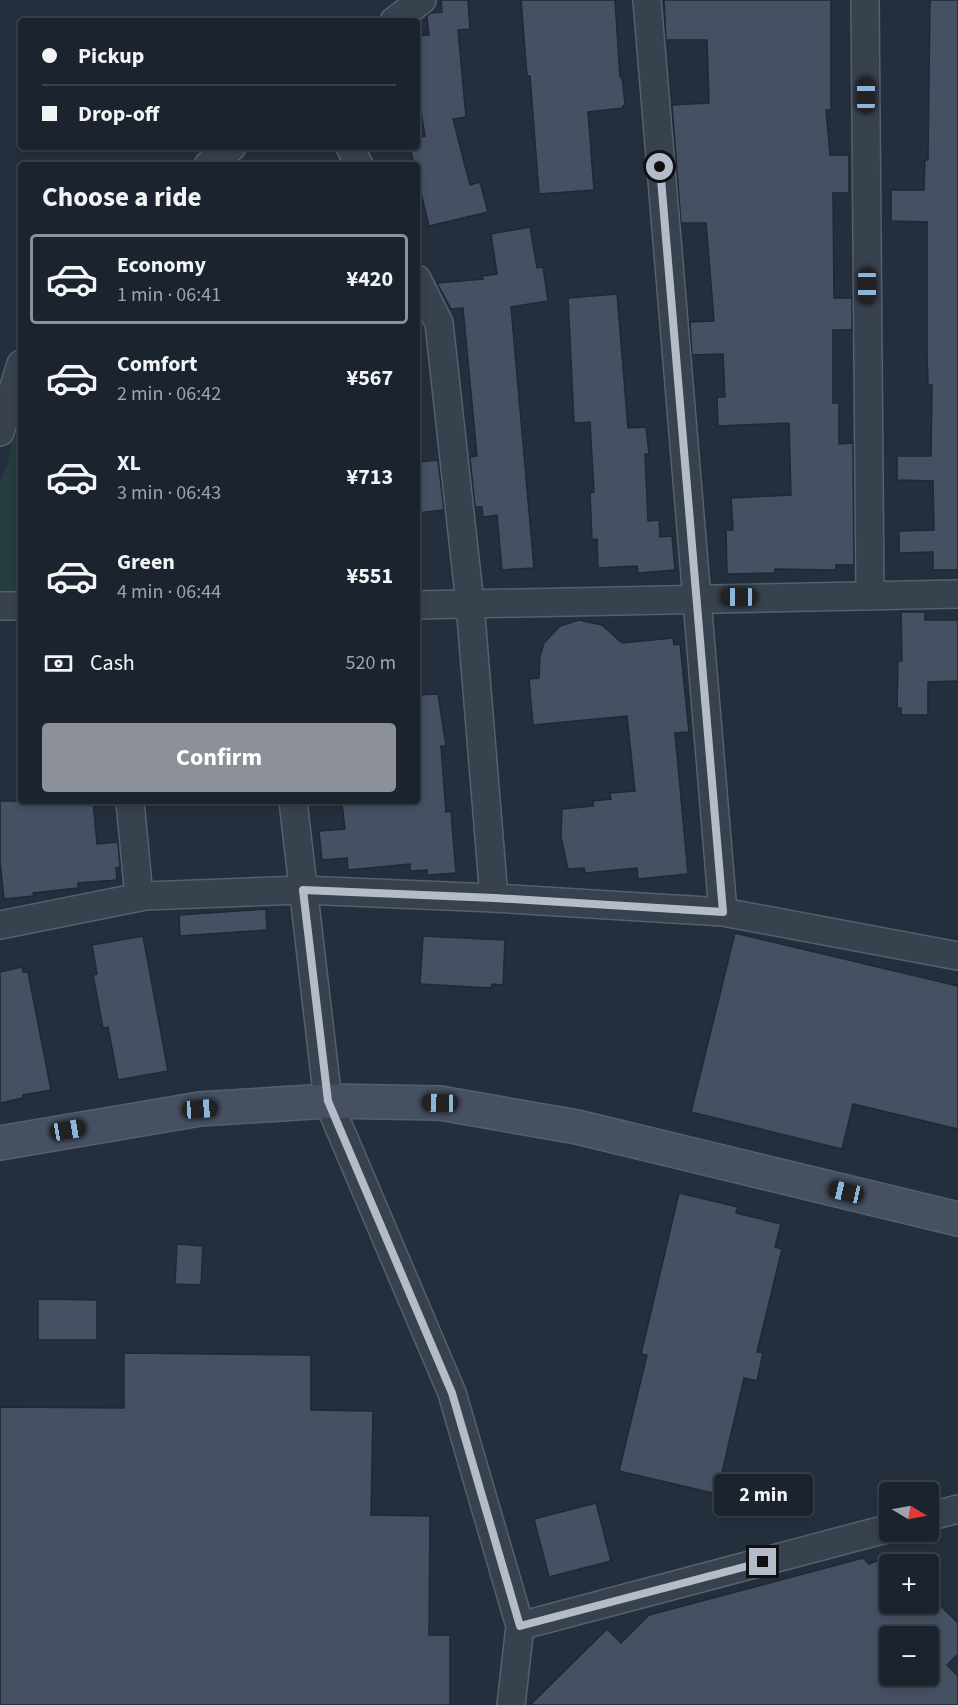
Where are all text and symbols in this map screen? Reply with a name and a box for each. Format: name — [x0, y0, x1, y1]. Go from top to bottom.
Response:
text: Pickup — [78, 40, 144, 72]
car — [857, 77, 875, 113]
text: Drop-off — [78, 98, 159, 130]
route start — [646, 153, 673, 180]
text: Choose a ride — [42, 178, 202, 217]
text: Economy — [117, 249, 206, 281]
icon: car — [45, 252, 99, 306]
text: ¥420 — [347, 263, 393, 295]
car — [858, 268, 876, 304]
text: 1 min · 06:41 — [117, 281, 221, 309]
text: Comfort — [117, 348, 198, 380]
icon: car — [45, 351, 99, 405]
text: ¥567 — [347, 362, 393, 394]
text: 2 min · 06:42 — [117, 380, 221, 408]
text: XL — [117, 447, 141, 479]
icon: car — [45, 450, 99, 504]
text: ¥713 — [347, 461, 393, 493]
text: 3 min · 06:43 — [117, 479, 221, 507]
text: Green — [117, 546, 175, 578]
icon: car — [45, 549, 99, 603]
text: ¥551 — [347, 560, 393, 592]
text: 4 min · 06:44 — [117, 578, 221, 606]
car — [721, 588, 757, 606]
icon: cash — [42, 647, 75, 680]
text: Cash — [90, 647, 135, 679]
text: 520 m — [346, 649, 396, 677]
button: Confirm — [42, 723, 396, 792]
car — [422, 1094, 458, 1112]
car — [181, 1099, 219, 1119]
car — [49, 1118, 87, 1142]
car — [826, 1179, 866, 1205]
callout: 2 min — [714, 1475, 813, 1517]
text: 2 min — [739, 1481, 788, 1509]
north arrow — [879, 1482, 939, 1542]
map controls — [879, 1482, 939, 1686]
route end — [749, 1548, 776, 1575]
button: + — [879, 1554, 939, 1614]
button: − — [879, 1626, 939, 1686]

